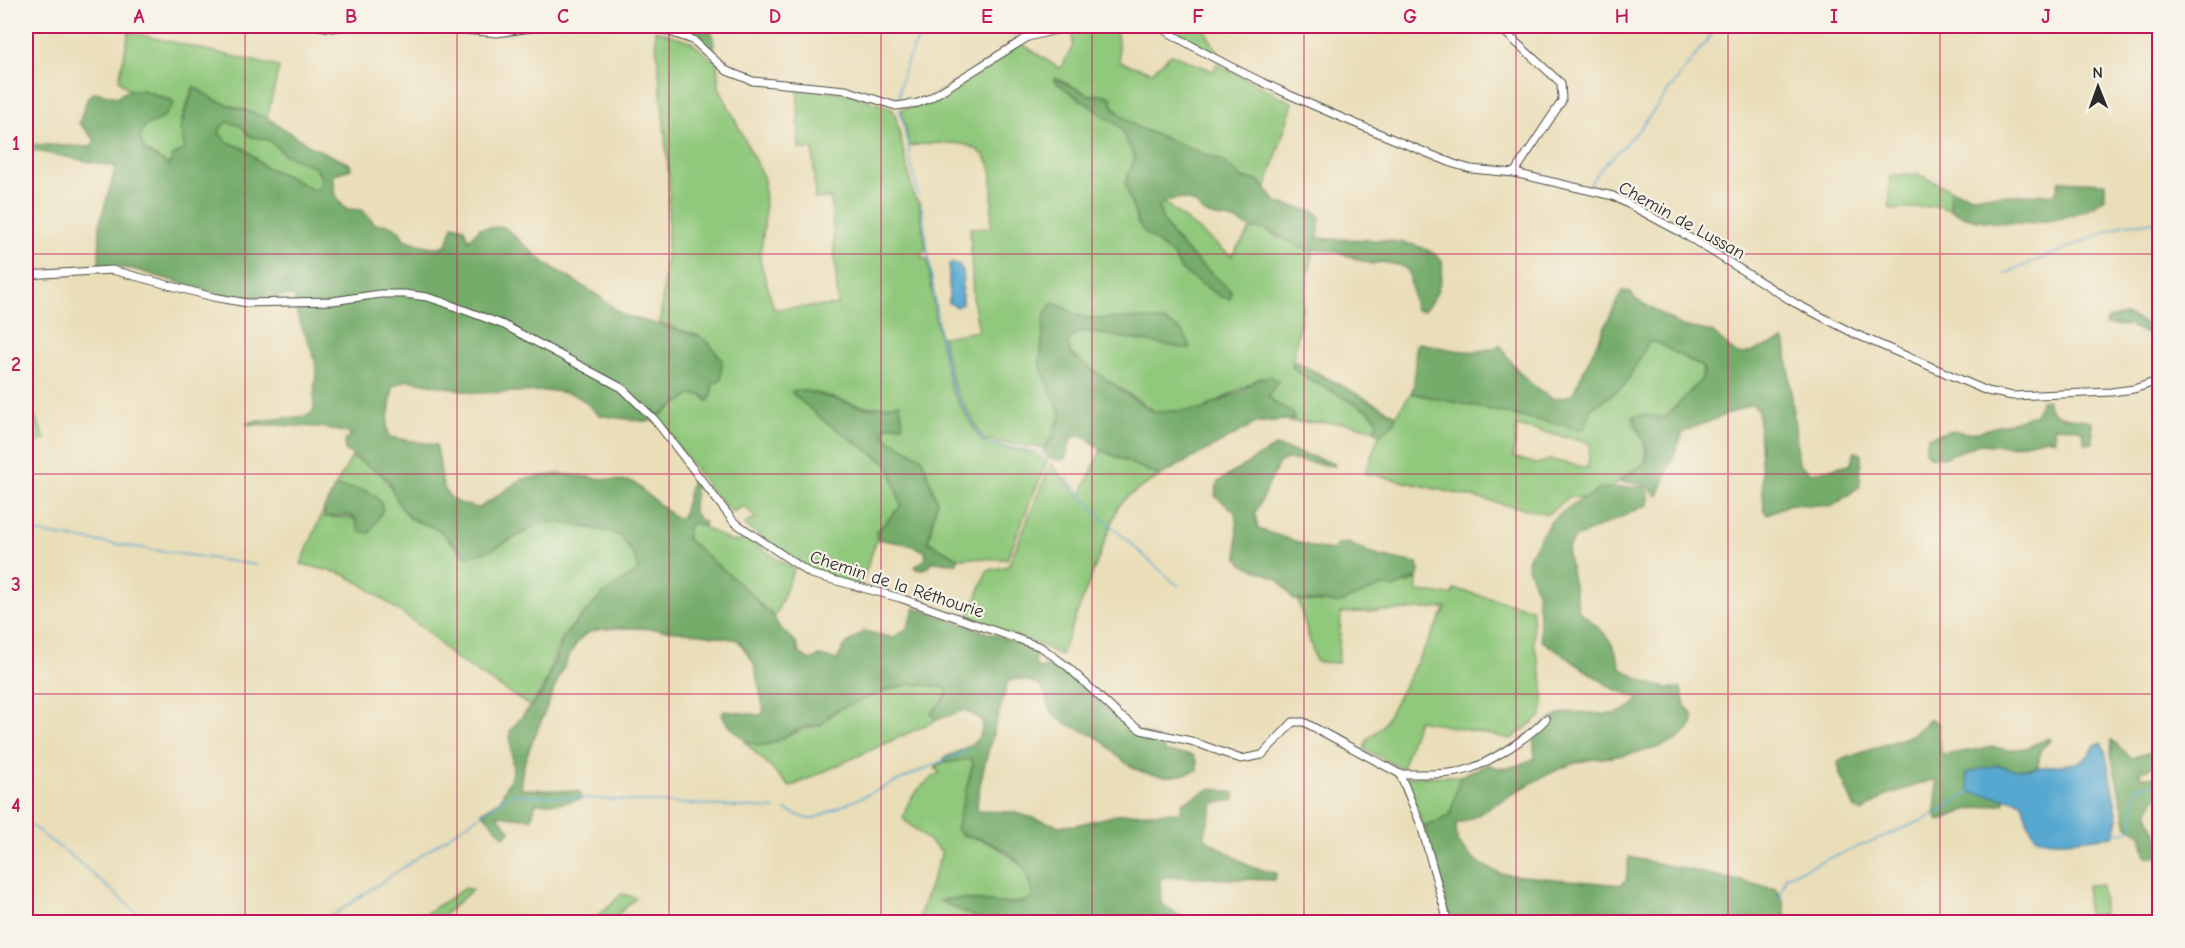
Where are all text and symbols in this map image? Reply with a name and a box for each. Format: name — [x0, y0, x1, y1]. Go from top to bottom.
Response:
text: A — [133, 5, 145, 28]
text: B — [345, 5, 357, 28]
text: C — [557, 5, 569, 28]
text: D — [769, 5, 781, 28]
text: E — [981, 5, 993, 28]
text: F — [1192, 5, 1204, 28]
text: G — [1403, 5, 1417, 28]
text: H — [1615, 5, 1629, 28]
text: I — [1830, 5, 1838, 28]
text: J — [2041, 5, 2051, 28]
north arrow — [2068, 57, 2128, 117]
text: N — [2092, 64, 2103, 82]
text: 1 — [12, 132, 20, 155]
street label: Chemin de Lussan — [1615, 177, 1749, 264]
text: 2 — [11, 353, 21, 376]
street label: Chemin de la Réthourie — [807, 546, 987, 623]
text: 3 — [11, 573, 21, 596]
text: 4 — [11, 794, 21, 817]

